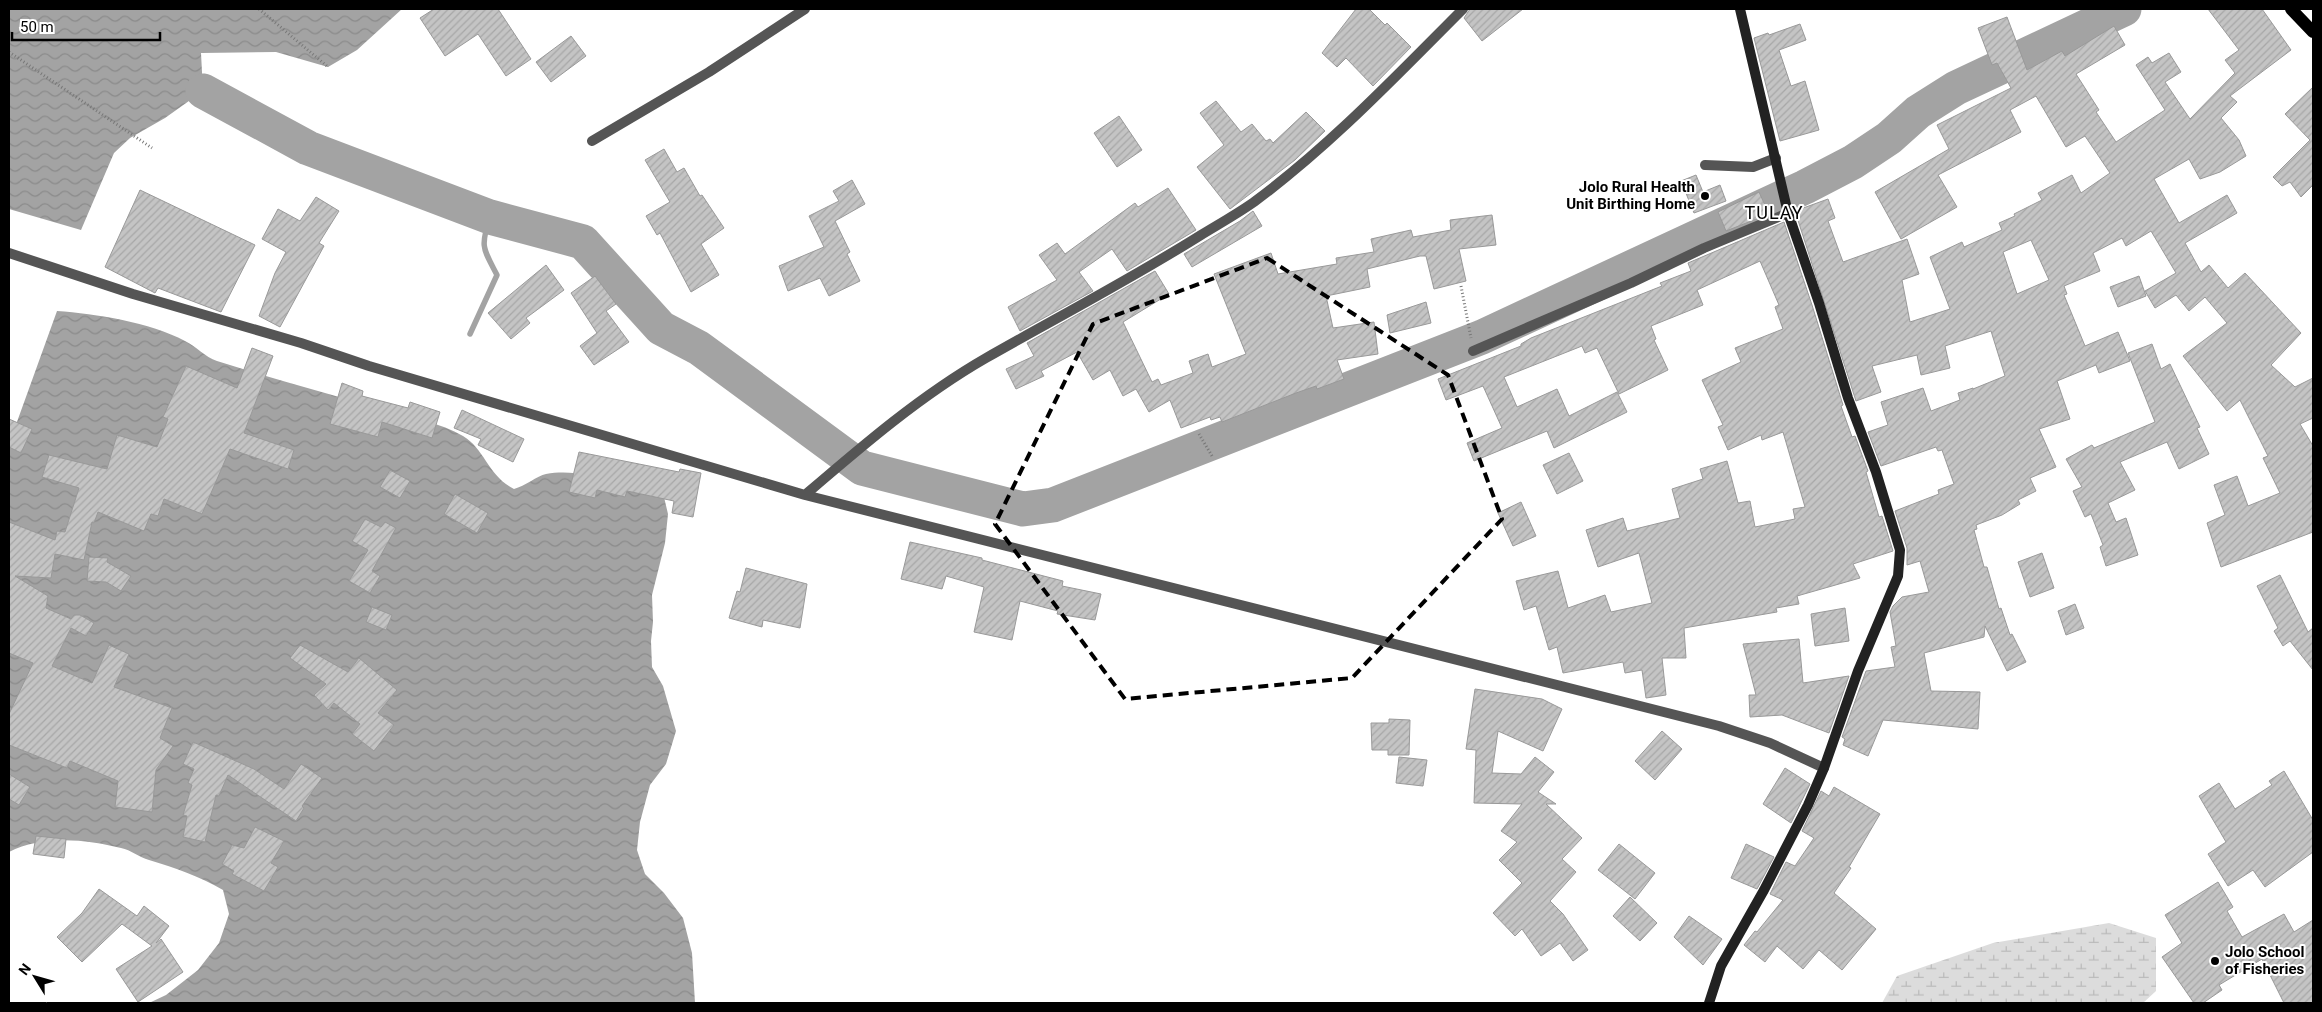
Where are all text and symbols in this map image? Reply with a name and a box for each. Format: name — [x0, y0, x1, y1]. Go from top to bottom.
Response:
scale bar — [12, 10, 160, 42]
text: 50 m — [20, 18, 54, 36]
place label: Jolo Rural Health Unit Birthing Home — [1566, 178, 1695, 213]
marker: Jolo Rural Health Unit Birthing Home — [1699, 190, 1711, 202]
district label: TULAY — [1745, 202, 1804, 223]
place label: Jolo School of Fisheries — [2225, 943, 2305, 978]
north arrow — [10, 952, 60, 1002]
marker: Jolo School of Fisheries — [2209, 955, 2221, 967]
text: N — [15, 960, 34, 978]

